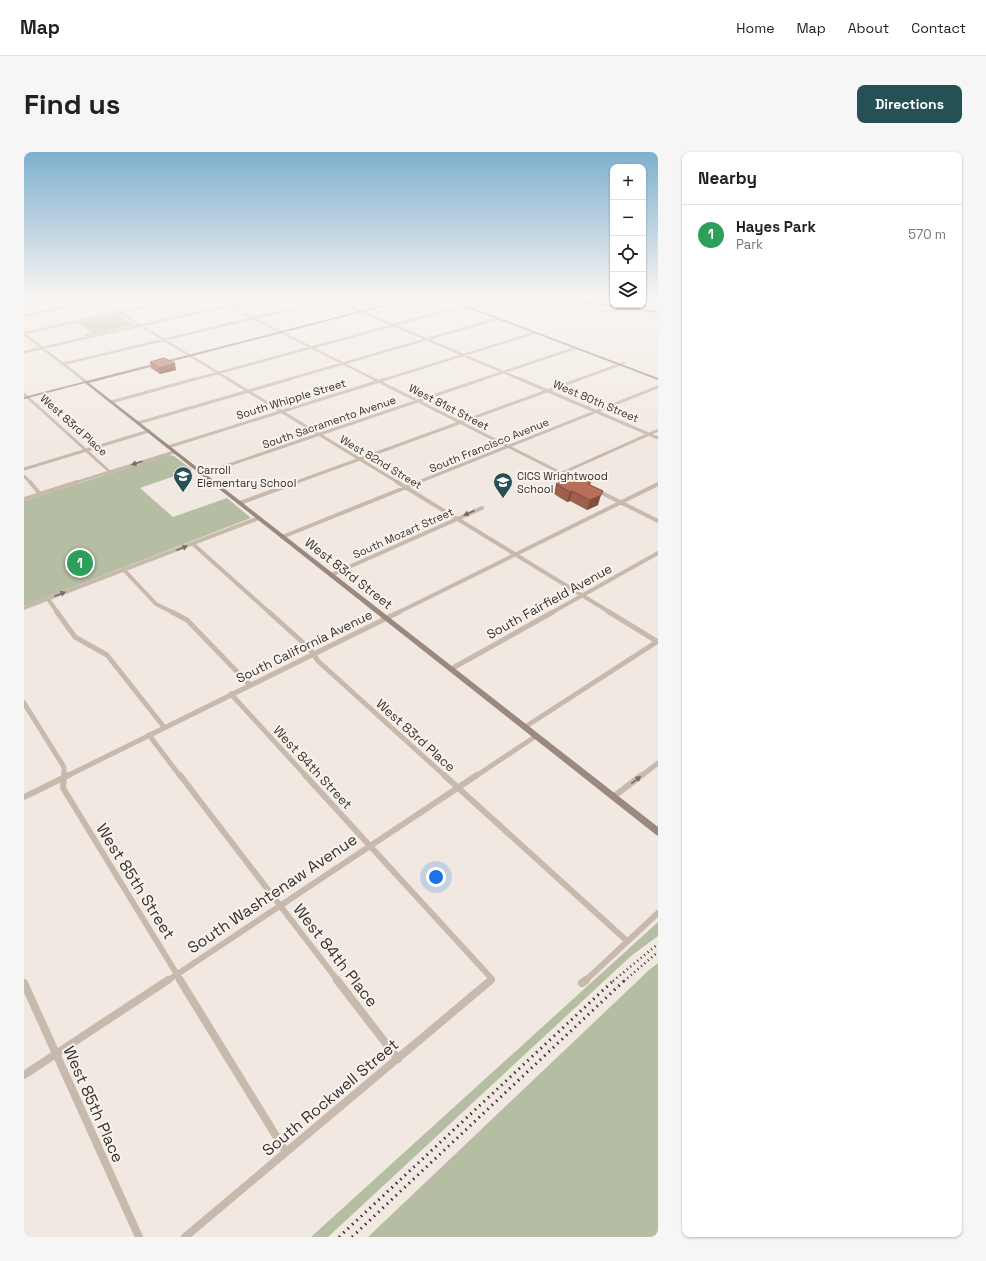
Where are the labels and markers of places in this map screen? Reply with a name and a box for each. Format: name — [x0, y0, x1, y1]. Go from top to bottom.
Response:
place label: Carroll Elementary School — [197, 463, 296, 490]
school or university icon: Carroll Elementary School — [172, 465, 194, 493]
place label: CICS Wrightwood School — [517, 469, 608, 496]
school or university icon: CICS Wrightwood School — [492, 471, 514, 499]
pin: 1 — [67, 548, 93, 578]

